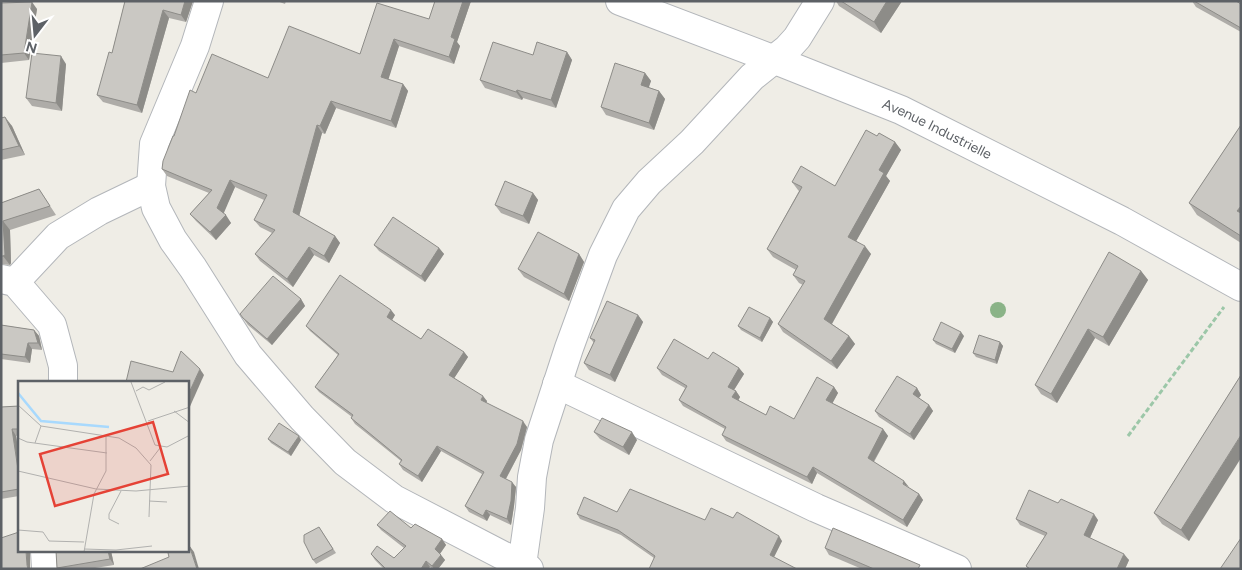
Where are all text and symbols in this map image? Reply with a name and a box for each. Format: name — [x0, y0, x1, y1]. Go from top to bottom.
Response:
north arrow — [10, 10, 60, 60]
text: N — [24, 37, 39, 57]
street label: Avenue Industrielle — [880, 95, 995, 163]
inset map — [18, 381, 189, 552]

